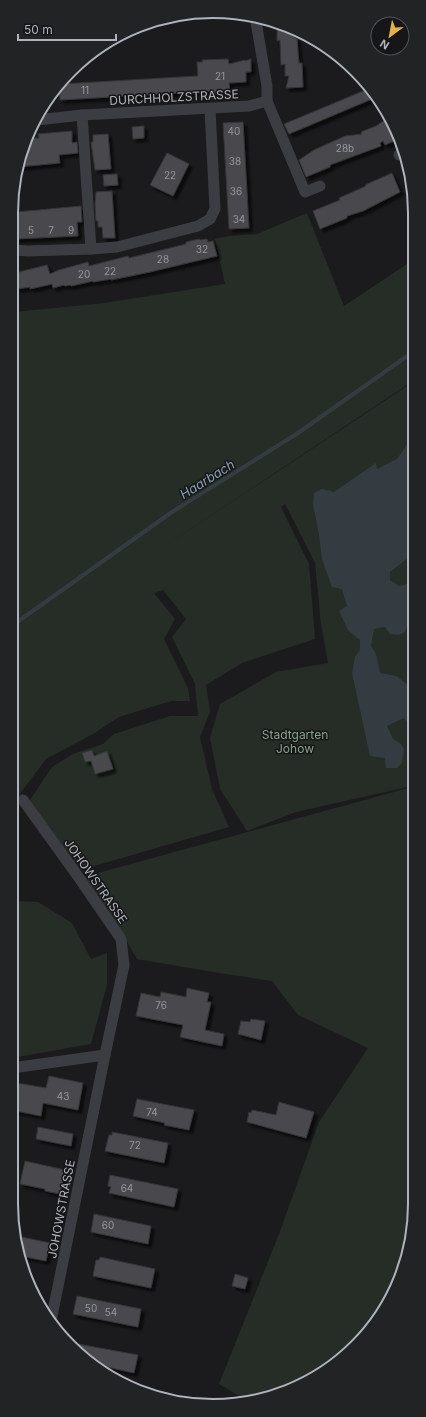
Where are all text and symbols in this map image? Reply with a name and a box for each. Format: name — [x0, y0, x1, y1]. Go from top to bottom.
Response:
scale bar — [18, 16, 116, 42]
north arrow — [370, 16, 410, 56]
text: 50 m — [24, 22, 53, 37]
text: N — [377, 36, 392, 53]
house number: 21 — [215, 70, 225, 82]
house number: 11 — [81, 84, 89, 96]
street label: DURCHHOLZSTRASSE — [109, 86, 239, 108]
house number: 40 — [228, 125, 240, 137]
house number: 28b — [336, 142, 354, 154]
house number: 38 — [229, 155, 241, 167]
house number: 22 — [164, 169, 176, 181]
house number: 36 — [230, 185, 242, 197]
house number: 34 — [233, 213, 245, 225]
house number: 5 — [28, 224, 34, 236]
house number: 7 — [48, 224, 54, 236]
house number: 9 — [68, 224, 74, 236]
house number: 32 — [196, 243, 208, 255]
house number: 28 — [157, 253, 169, 265]
house number: 22 — [104, 265, 116, 277]
house number: 20 — [78, 268, 90, 280]
water label: Haarbach — [177, 456, 238, 502]
park label: Stadtgarten Johow — [262, 727, 328, 756]
street label: JOHOWSTRASSE — [61, 836, 131, 926]
house number: 76 — [155, 999, 167, 1011]
house number: 43 — [57, 1090, 69, 1102]
house number: 74 — [146, 1106, 158, 1118]
house number: 72 — [129, 1139, 141, 1151]
street label: JOHOWSTRASSE — [44, 1158, 78, 1260]
house number: 64 — [121, 1182, 133, 1194]
house number: 60 — [102, 1219, 114, 1231]
house number: 50 — [85, 1302, 97, 1314]
house number: 54 — [105, 1306, 117, 1318]

